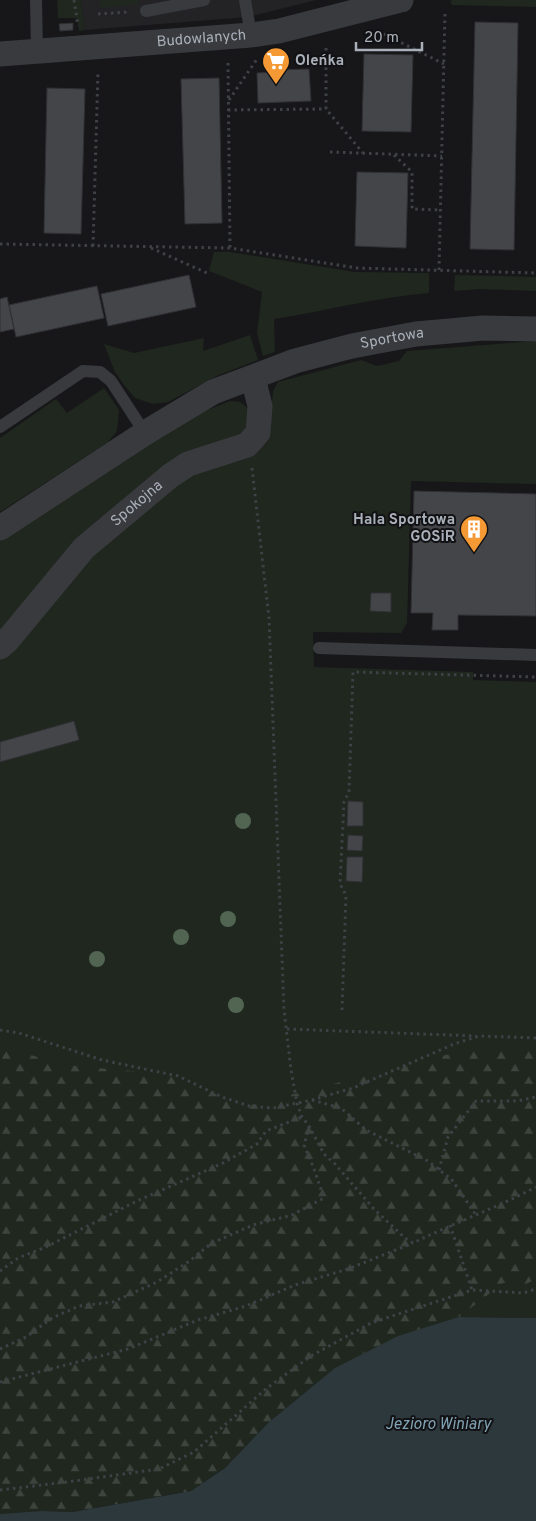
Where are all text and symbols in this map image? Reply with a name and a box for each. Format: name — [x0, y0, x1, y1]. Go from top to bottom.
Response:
scale bar — [356, 20, 422, 52]
street label: Budowlanych — [156, 26, 247, 52]
text: 20 m — [364, 29, 399, 48]
supermarket icon: Oleńka — [261, 46, 291, 85]
place label: Oleńka — [295, 52, 344, 71]
street label: Sportowa — [359, 324, 424, 354]
street label: Spokojna — [107, 476, 167, 531]
place label: Hala Sportowa GOSiR — [353, 511, 455, 547]
building icon: Hala Sportowa GOSiR — [459, 514, 489, 553]
water label: Jezioro Winiary — [385, 1415, 493, 1435]

